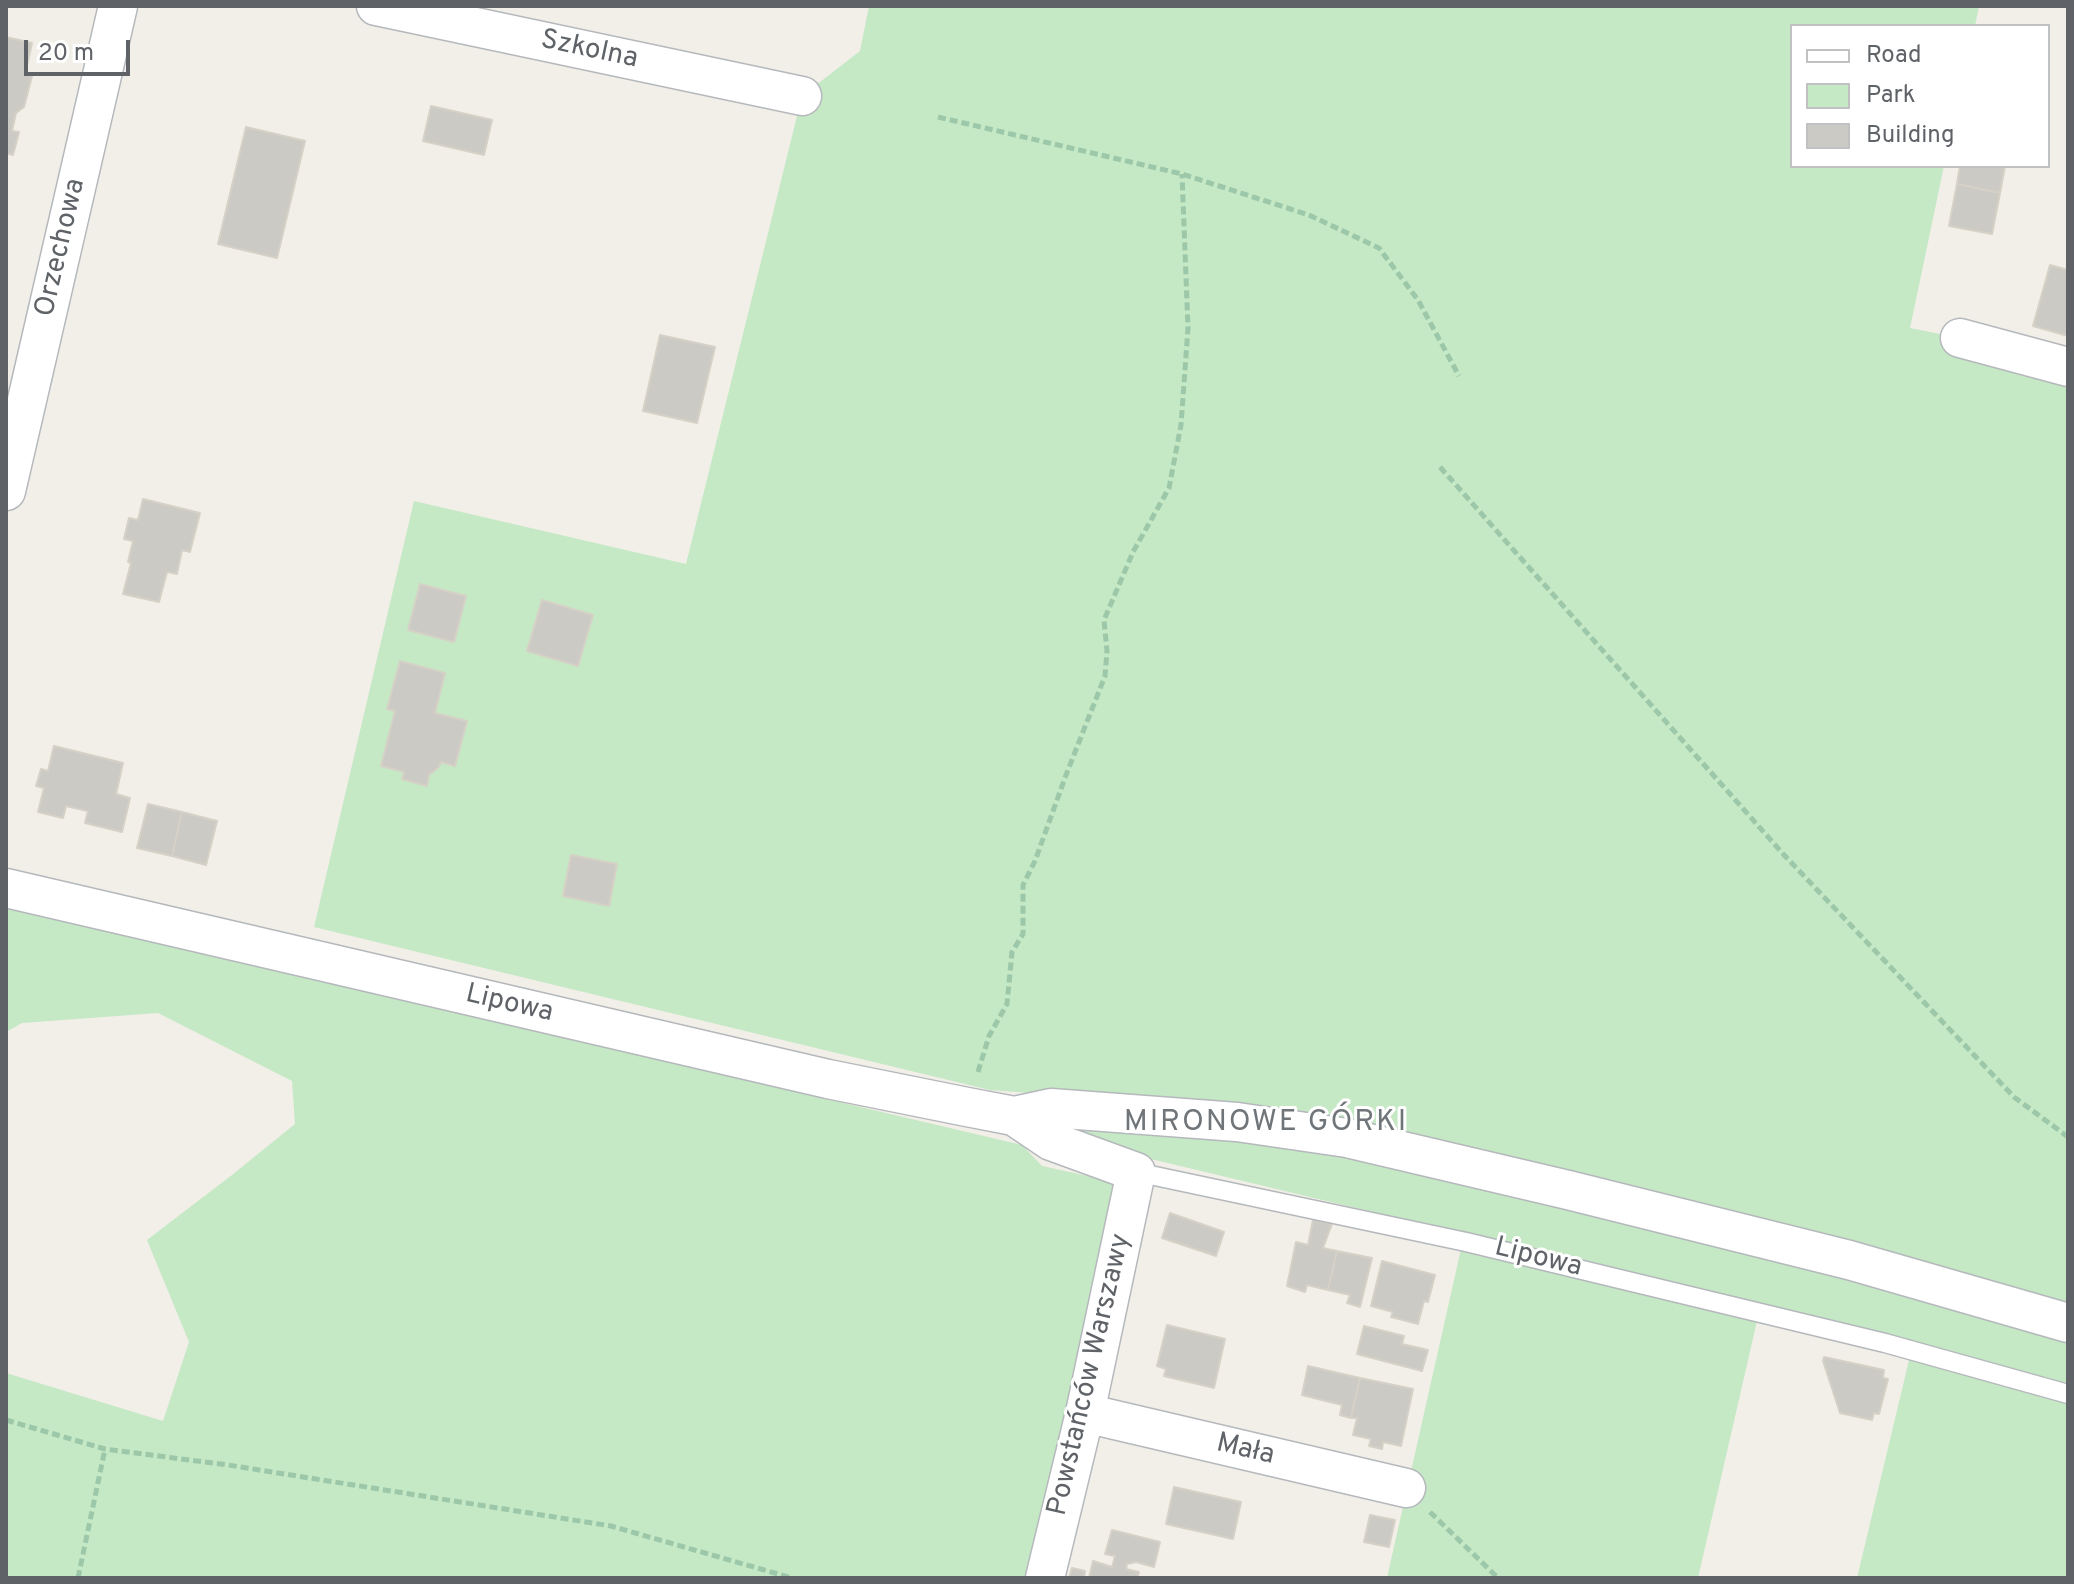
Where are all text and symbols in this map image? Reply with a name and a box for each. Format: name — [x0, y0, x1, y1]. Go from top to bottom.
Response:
scale bar — [28, 24, 134, 74]
street label: Szkolna — [537, 24, 641, 78]
legend — [1790, 24, 2050, 168]
text: 20 m — [38, 39, 94, 69]
text: Road — [1866, 41, 1922, 71]
text: Park — [1866, 81, 1916, 111]
text: Building — [1866, 121, 1955, 151]
street label: Orzechowa — [30, 176, 94, 320]
street label: Lipowa — [462, 979, 556, 1031]
district label: MIRONOWE GÓRKI — [1124, 1106, 1408, 1142]
street label: Powstańców Warszawy — [1042, 1231, 1140, 1519]
street label: Lipowa — [1491, 1232, 1585, 1286]
street label: Mała — [1213, 1428, 1277, 1474]

